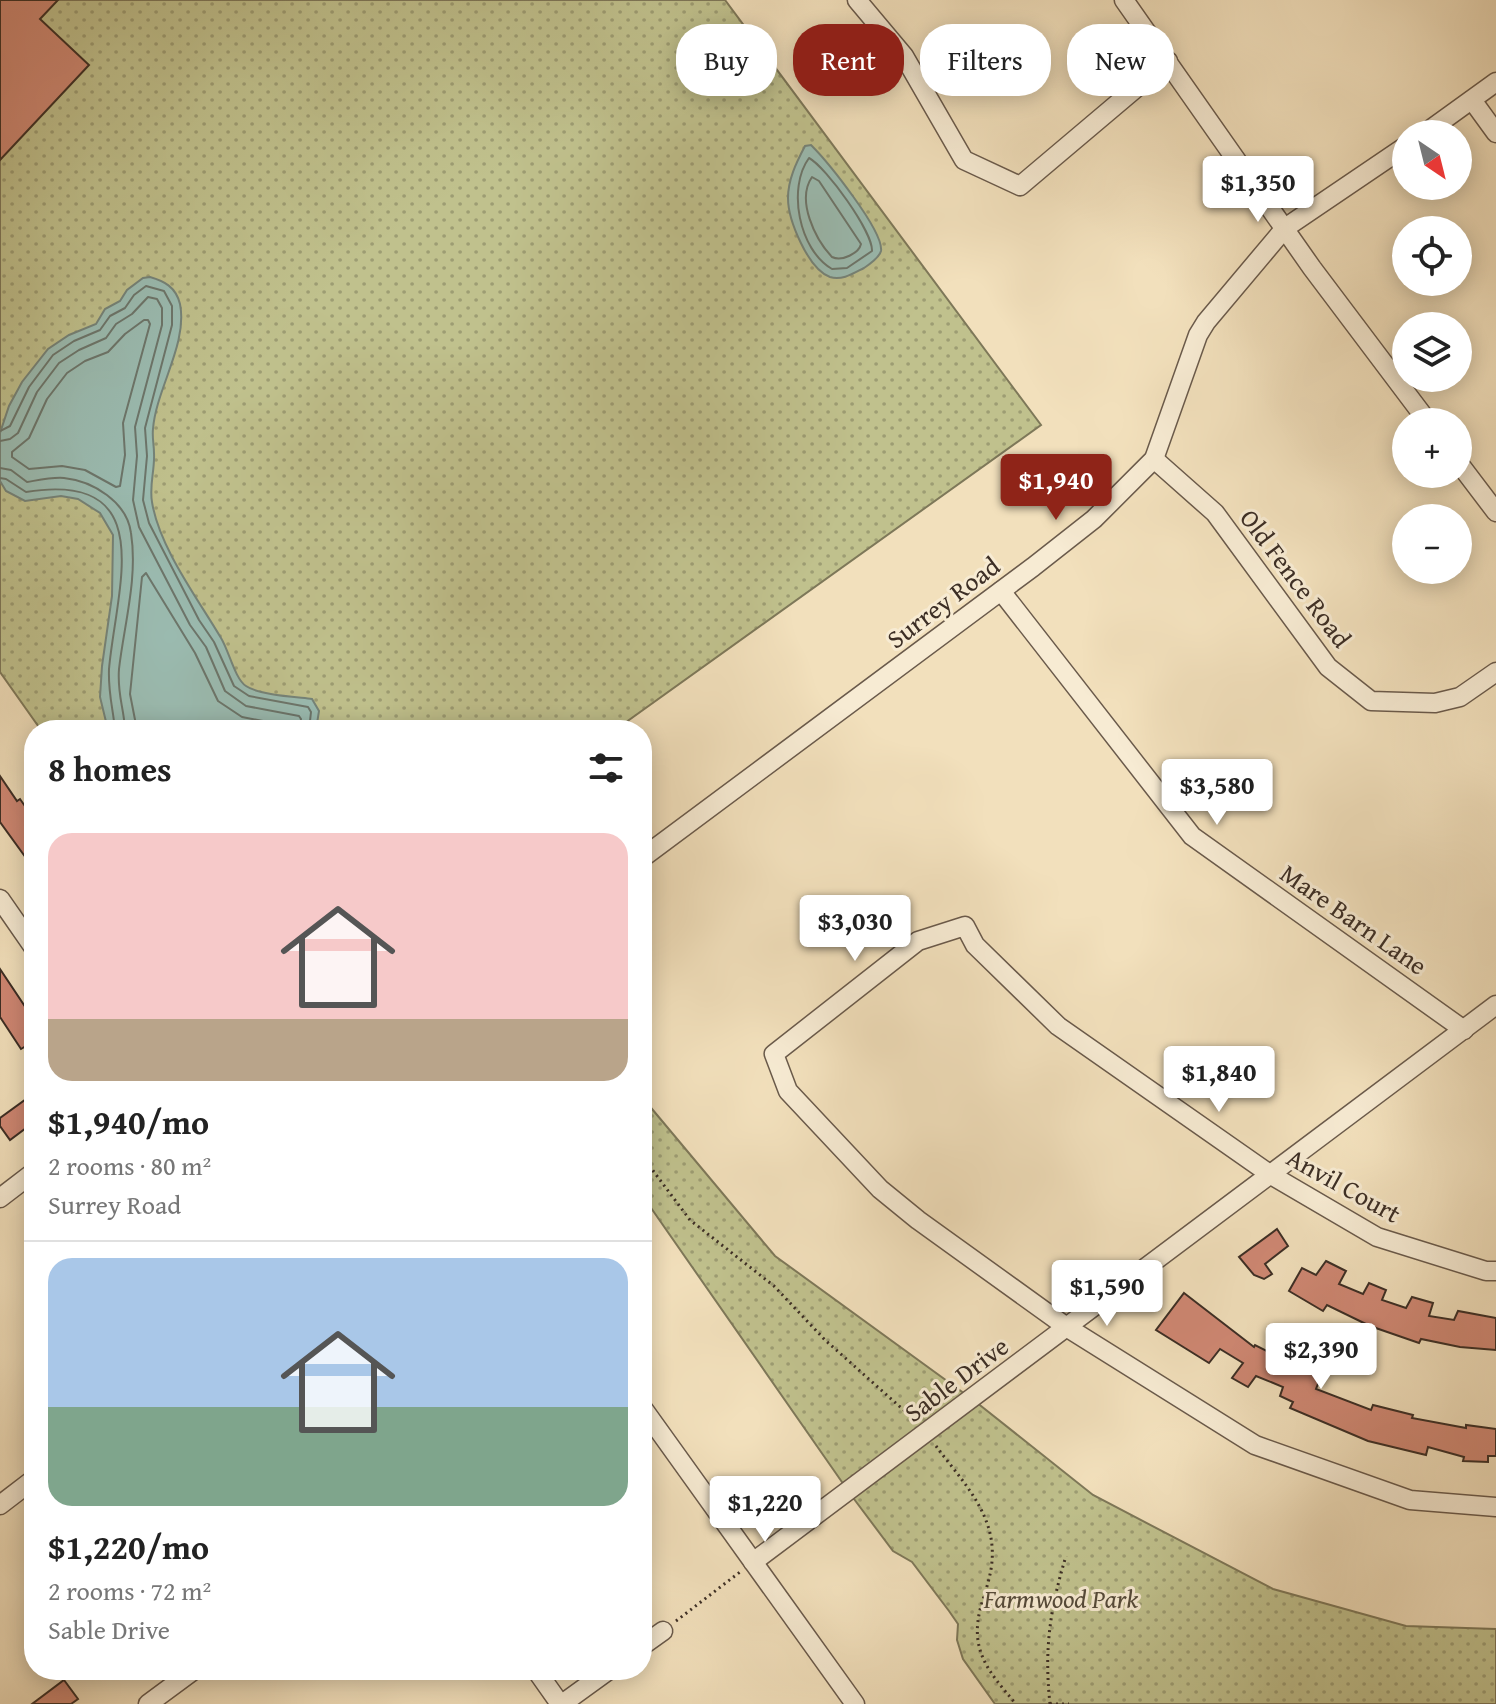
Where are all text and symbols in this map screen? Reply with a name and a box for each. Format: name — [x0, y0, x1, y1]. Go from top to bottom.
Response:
chip: Buy — [676, 24, 777, 96]
chip: Rent — [793, 24, 904, 96]
chip: Filters — [920, 24, 1051, 96]
chip: New — [1067, 24, 1174, 96]
north arrow — [1392, 120, 1472, 200]
map controls — [1392, 120, 1472, 584]
pin: $1,350 — [1193, 156, 1323, 224]
text: $1,350 — [1221, 162, 1295, 201]
button: locate — [1392, 216, 1472, 296]
button: layers — [1392, 312, 1472, 392]
button: + — [1392, 408, 1472, 488]
pin: $1,940 — [991, 454, 1121, 522]
text: $1,940 — [1019, 460, 1093, 499]
street label: Old Fence Road — [1231, 500, 1361, 656]
button: − — [1392, 504, 1472, 584]
street label: Surrey Road — [878, 546, 1008, 658]
text: 8 homes — [48, 744, 172, 793]
icon: filters — [584, 746, 628, 790]
pin: $3,580 — [1152, 759, 1282, 827]
text: $3,580 — [1180, 765, 1254, 804]
street label: Mare Barn Lane — [1272, 854, 1436, 984]
icon: home — [266, 885, 410, 1029]
pin: $3,030 — [790, 895, 920, 963]
text: $3,030 — [818, 901, 892, 940]
pin: $1,840 — [1154, 1046, 1284, 1114]
text: $1,840 — [1182, 1052, 1256, 1091]
text: $1,940/mo — [48, 1097, 209, 1146]
street label: Anvil Court — [1280, 1138, 1408, 1232]
text: 2 rooms · 80 m² — [48, 1146, 211, 1185]
text: Surrey Road — [48, 1185, 181, 1224]
pin: $1,590 — [1042, 1260, 1172, 1328]
text: $1,590 — [1070, 1266, 1144, 1305]
icon: home — [266, 1310, 410, 1454]
pin: $2,390 — [1256, 1323, 1386, 1391]
street label: Sable Drive — [896, 1327, 1016, 1431]
text: $2,390 — [1284, 1329, 1358, 1368]
pin: $1,220 — [700, 1476, 830, 1544]
text: $1,220 — [728, 1482, 802, 1521]
text: $1,220/mo — [48, 1522, 209, 1571]
text: 2 rooms · 72 m² — [48, 1571, 211, 1610]
park label: Farmwood Park — [983, 1579, 1138, 1618]
text: Sable Drive — [48, 1610, 170, 1649]

